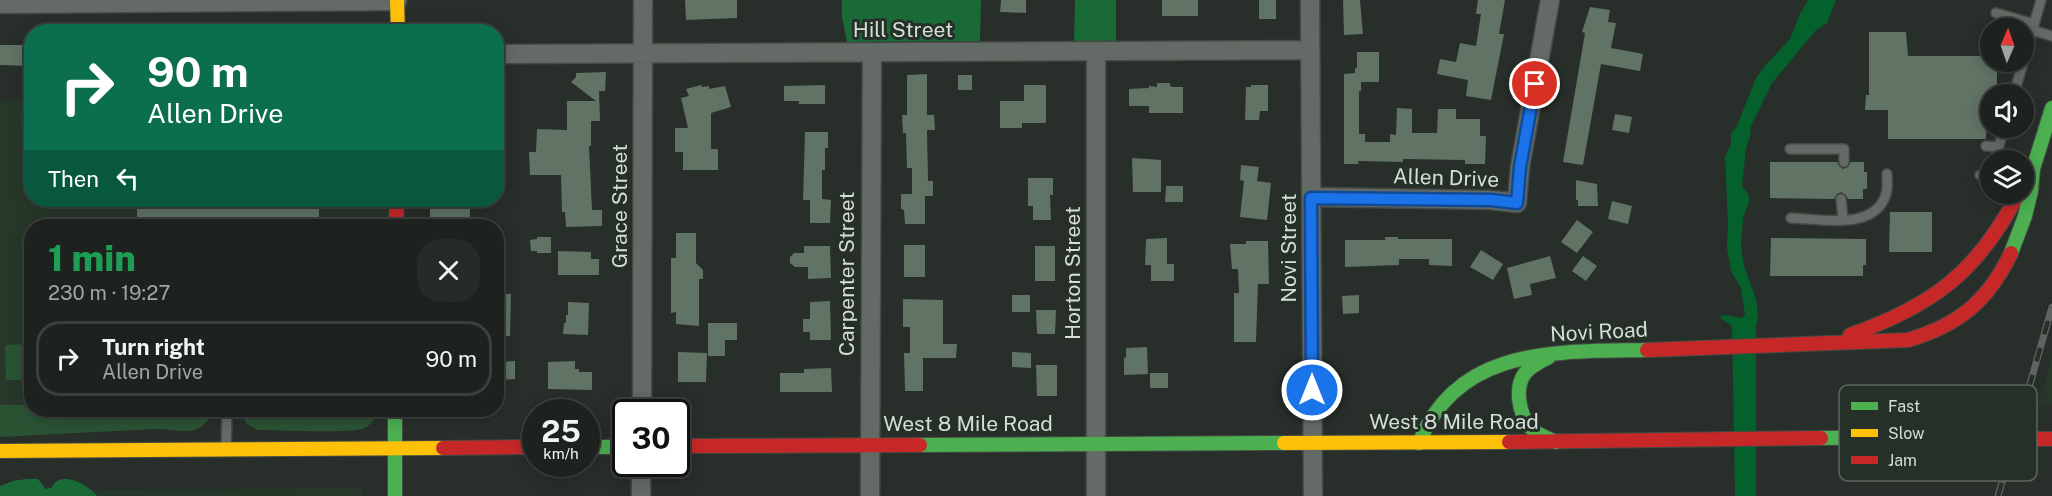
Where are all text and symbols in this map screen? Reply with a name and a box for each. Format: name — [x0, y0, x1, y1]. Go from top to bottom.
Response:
street label: Hill Street — [853, 17, 953, 42]
north arrow — [1980, 18, 2034, 72]
map controls — [1980, 18, 2034, 204]
text: 90 m — [147, 47, 249, 96]
icon: right — [48, 48, 126, 126]
pin — [1509, 58, 1560, 109]
icon: arrive — [1518, 67, 1551, 100]
button: sound — [1980, 84, 2034, 138]
text: Allen Drive — [147, 97, 284, 129]
street label: Grace Street — [607, 144, 632, 268]
button: layers — [1980, 150, 2034, 204]
icon: left — [111, 162, 144, 195]
street label: Allen Drive — [1393, 163, 1500, 192]
text: Then — [48, 166, 99, 192]
street label: Carpenter Street — [834, 192, 859, 356]
street label: Novi Street — [1276, 193, 1301, 303]
street label: Horton Street — [1060, 206, 1085, 340]
text: 1 min — [48, 237, 136, 279]
button: close — [417, 239, 480, 302]
text: 230 m · 19:27 — [48, 281, 170, 305]
street label: Novi Road — [1549, 316, 1649, 347]
text: Turn right — [102, 334, 205, 360]
icon: right — [51, 342, 84, 375]
text: 90 m — [426, 346, 477, 372]
position arrow — [1280, 358, 1344, 422]
text: Allen Drive — [102, 360, 203, 384]
legend — [1839, 385, 2037, 481]
text: Fast — [1888, 397, 1920, 416]
speed limit sign: 30 — [612, 399, 690, 477]
street label: West 8 Mile Road — [1369, 409, 1539, 434]
street label: West 8 Mile Road — [883, 411, 1053, 436]
text: 25 — [541, 413, 581, 449]
text: Slow — [1888, 424, 1925, 443]
text: km/h — [543, 445, 579, 462]
text: Jam — [1888, 451, 1917, 470]

